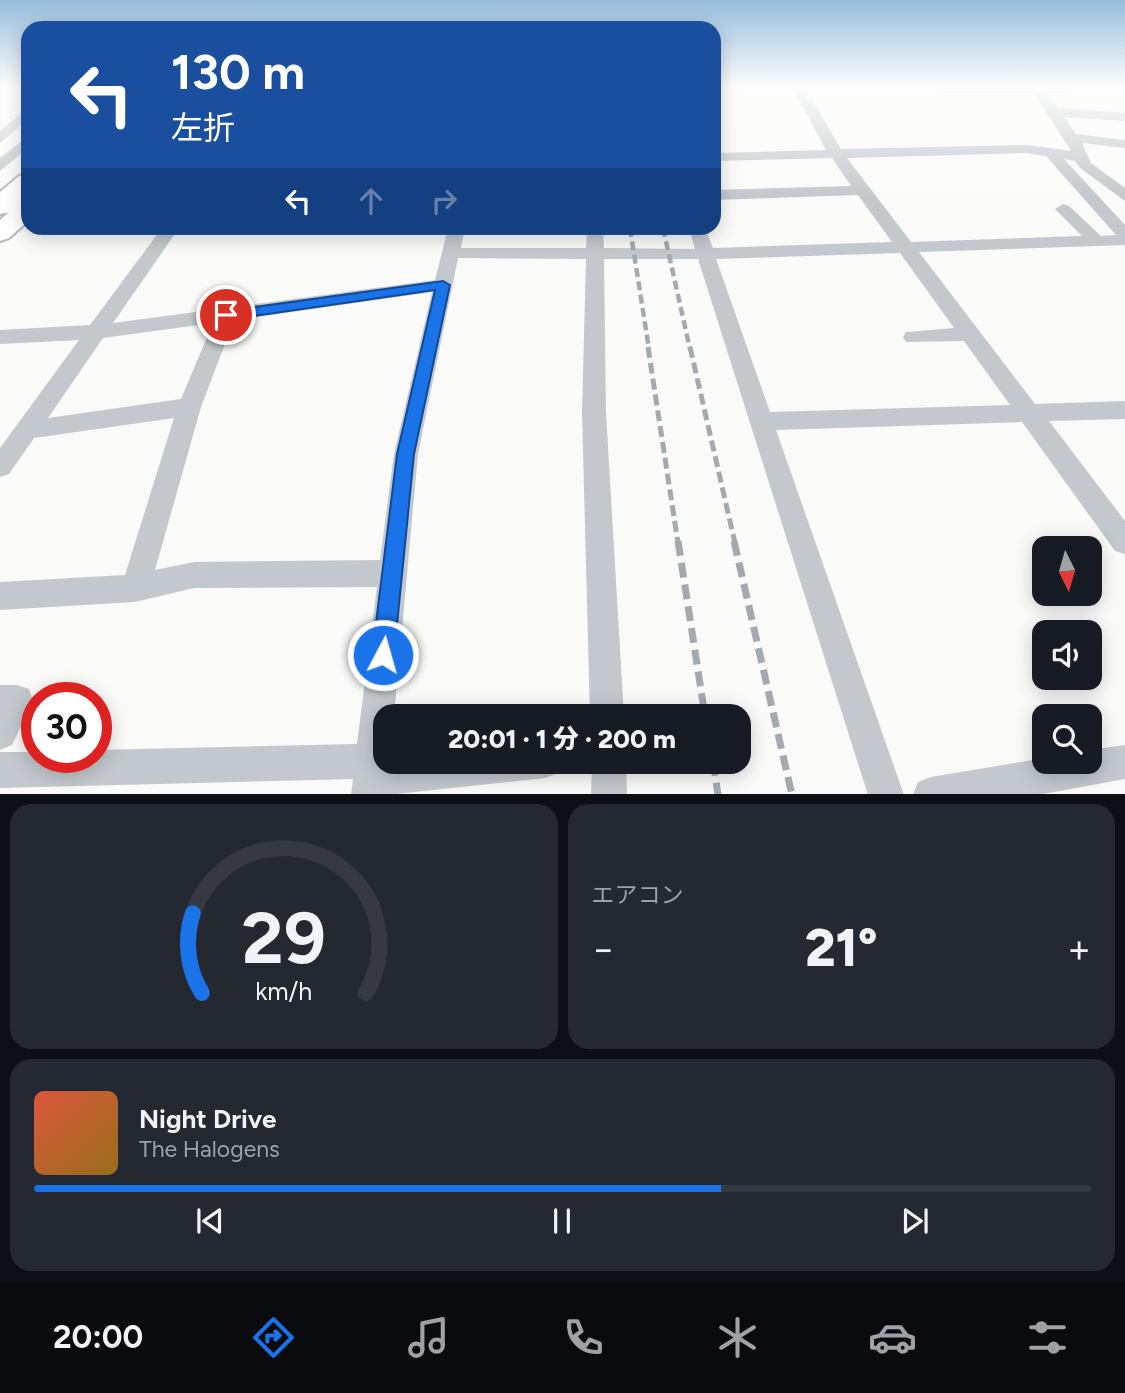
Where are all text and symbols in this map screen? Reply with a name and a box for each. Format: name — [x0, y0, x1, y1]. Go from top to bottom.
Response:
text: 130 m — [171, 42, 305, 101]
icon: left — [56, 49, 147, 140]
text: 左折 — [171, 109, 235, 147]
icon: left — [279, 182, 317, 220]
icon: ahead — [352, 182, 390, 220]
icon: right — [425, 182, 463, 220]
pin — [196, 285, 256, 345]
icon: arrive — [207, 296, 245, 334]
north arrow — [1032, 536, 1102, 606]
map controls — [1032, 536, 1102, 774]
position arrow — [346, 618, 420, 692]
button: sound — [1032, 620, 1102, 690]
speed limit sign: 30 — [21, 682, 112, 773]
button: search — [1032, 704, 1102, 774]
text: 20:01 · 1 分 · 200 m — [448, 723, 676, 755]
text: エアコン — [592, 881, 684, 909]
text: 29 — [242, 894, 326, 981]
text: 21° — [805, 917, 878, 979]
text: − — [592, 926, 615, 972]
text: + — [1067, 926, 1091, 972]
text: km/h — [255, 975, 312, 1005]
text: Night Drive — [139, 1103, 276, 1135]
text: The Halogens — [139, 1135, 280, 1163]
icon: previous — [191, 1202, 229, 1240]
icon: pause — [543, 1202, 581, 1240]
icon: next — [896, 1202, 934, 1240]
icon: directions — [249, 1313, 298, 1362]
icon: music — [404, 1313, 453, 1362]
icon: phone — [559, 1313, 608, 1362]
icon: climate — [713, 1313, 762, 1362]
icon: car — [868, 1313, 917, 1362]
icon: filters — [1023, 1313, 1072, 1362]
text: 20:00 — [53, 1318, 143, 1356]

